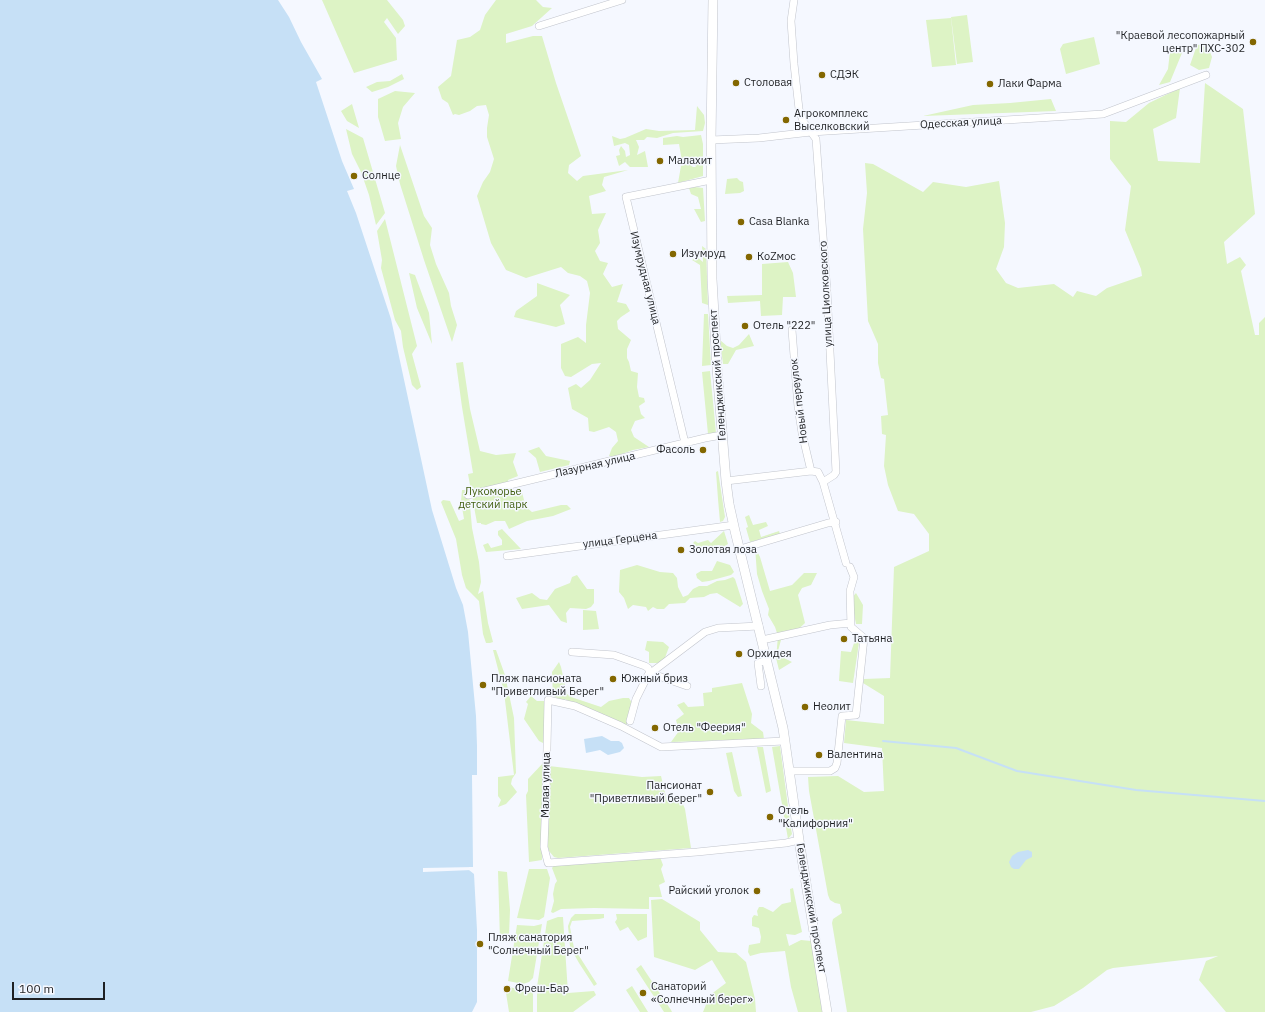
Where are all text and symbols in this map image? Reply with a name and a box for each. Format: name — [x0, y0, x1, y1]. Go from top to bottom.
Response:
place label: "Краевой лесопожарный центр" ПХС-302 — [1116, 29, 1245, 55]
marker: "Краевой лесопожарный центр" ПХС-302 — [1248, 37, 1258, 47]
place label: СДЭК — [830, 68, 859, 82]
marker: СДЭК — [817, 70, 827, 80]
place label: Столовая — [744, 76, 792, 90]
place label: Лаки Фарма — [998, 77, 1062, 91]
marker: Столовая — [731, 78, 741, 88]
marker: Лаки Фарма — [985, 79, 995, 89]
place label: Агрокомплекс Выселковский — [794, 107, 870, 133]
street label: Одесская улица — [920, 114, 1002, 132]
marker: Агрокомплекс Выселковский — [781, 115, 791, 125]
place label: Малахит — [668, 154, 712, 168]
marker: Малахит — [655, 156, 665, 166]
place label: Солнце — [362, 169, 400, 183]
marker: Солнце — [349, 171, 359, 181]
place label: Casa Blanka — [749, 215, 809, 229]
marker: Casa Blanka — [736, 217, 746, 227]
street label: Изумрудная улица — [627, 230, 663, 326]
street label: улица Циолковского — [817, 241, 835, 347]
place label: Изумруд — [681, 247, 726, 261]
marker: Изумруд — [668, 249, 678, 259]
place label: КоZмос — [757, 250, 796, 264]
marker: КоZмос — [744, 252, 754, 262]
street label: Геленджикский проспект — [707, 309, 729, 441]
place label: Отель "222" — [753, 319, 815, 333]
marker: Отель "222" — [740, 321, 750, 331]
street label: Новый переулок — [787, 358, 811, 444]
place label: Фасоль — [656, 443, 695, 457]
marker: Фасоль — [698, 445, 708, 455]
street label: Лазурная улица — [554, 449, 636, 481]
park label: Лукоморье детский парк — [458, 485, 528, 511]
street label: улица Герцена — [582, 529, 658, 551]
place label: Золотая лоза — [689, 543, 757, 557]
marker: Золотая лоза — [676, 545, 686, 555]
place label: Татьяна — [852, 632, 892, 646]
marker: Татьяна — [839, 634, 849, 644]
place label: Орхидея — [747, 647, 792, 661]
marker: Орхидея — [734, 649, 744, 659]
place label: Пляж пансионата "Приветливый Берег" — [491, 672, 604, 698]
place label: Южный бриз — [621, 672, 688, 686]
marker: Южный бриз — [608, 674, 618, 684]
marker: Пляж пансионата "Приветливый Берег" — [478, 680, 488, 690]
place label: Неолит — [813, 700, 851, 714]
marker: Неолит — [800, 702, 810, 712]
place label: Отель "Феерия" — [663, 721, 746, 735]
marker: Отель "Феерия" — [650, 723, 660, 733]
place label: Валентина — [827, 748, 883, 762]
marker: Валентина — [814, 750, 824, 760]
street label: Малая улица — [539, 752, 553, 818]
place label: Пансионат "Приветливый берег" — [590, 779, 702, 805]
marker: Пансионат "Приветливый берег" — [705, 787, 715, 797]
place label: Отель "Калифорния" — [778, 804, 853, 830]
marker: Отель "Калифорния" — [765, 812, 775, 822]
street label: Геленджикский проспект — [793, 842, 829, 974]
place label: Райский уголок — [668, 884, 749, 898]
marker: Райский уголок — [752, 886, 762, 896]
place label: Пляж санатория "Солнечный Берег" — [488, 931, 589, 957]
marker: Пляж санатория "Солнечный Берег" — [475, 939, 485, 949]
scale bar — [14, 974, 107, 1000]
place label: Санаторий «Солнечный берег» — [651, 980, 753, 1006]
text: 100 m — [19, 981, 54, 996]
place label: Фреш-Бар — [515, 982, 569, 996]
marker: Фреш-Бар — [502, 984, 512, 994]
marker: Санаторий «Солнечный берег» — [638, 988, 648, 998]

